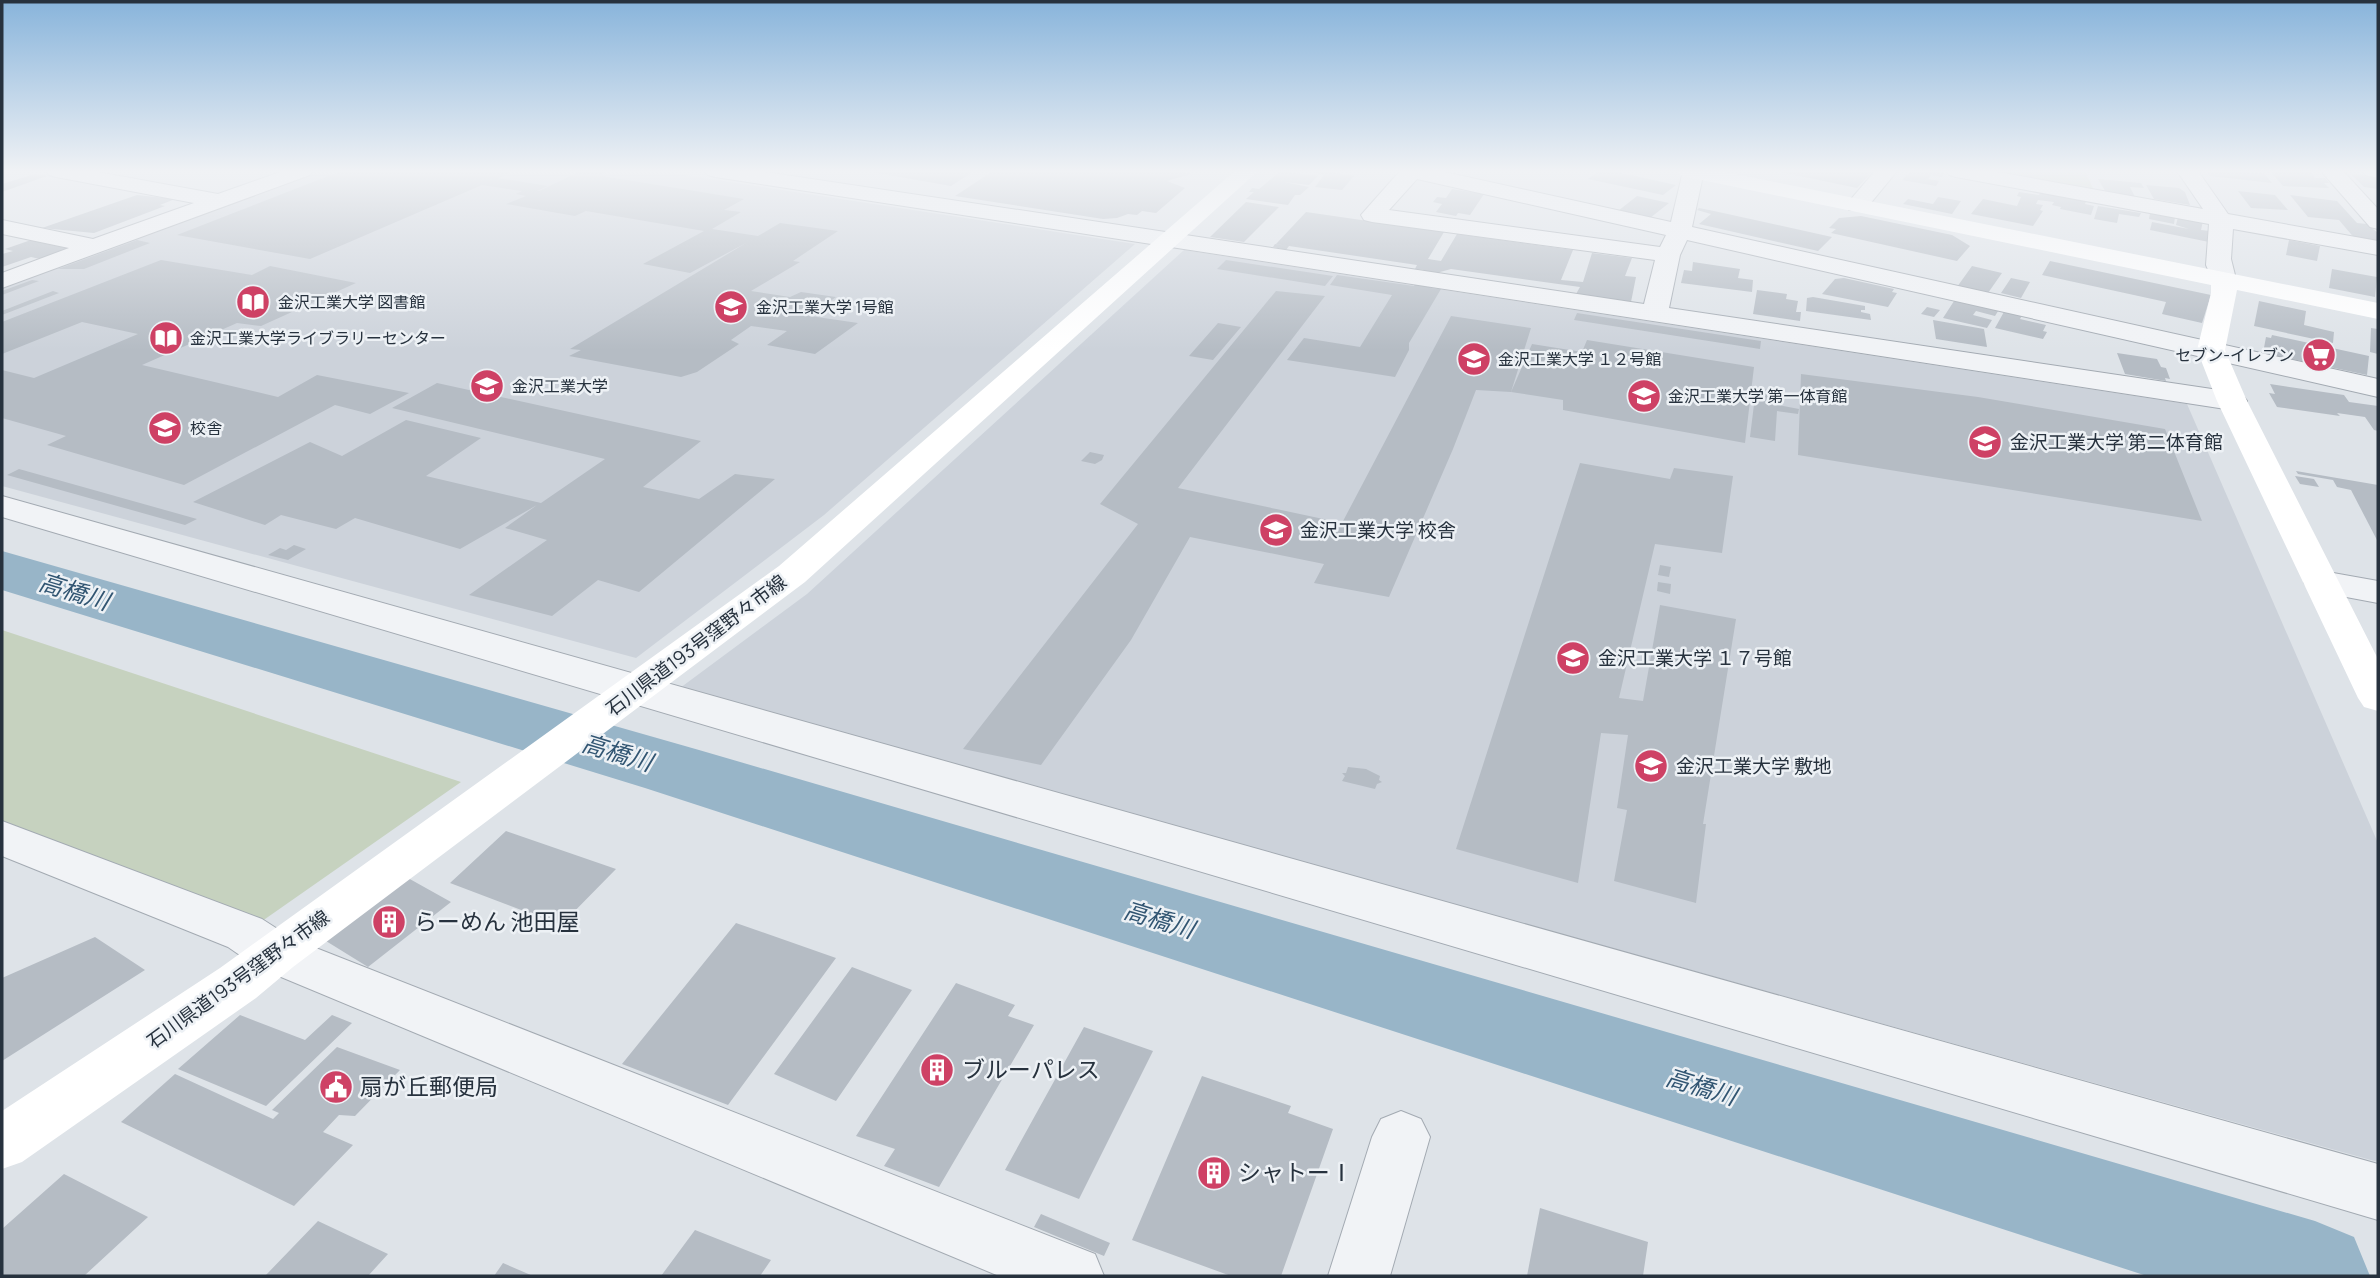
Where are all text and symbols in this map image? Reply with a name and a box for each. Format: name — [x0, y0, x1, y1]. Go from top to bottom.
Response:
library icon: 金沢工業大学 図書館 — [234, 283, 272, 321]
school or university icon: 金沢工業大学 1号館 — [712, 288, 750, 326]
place label: 金沢工業大学 図書館 — [278, 291, 425, 313]
place label: 金沢工業大学 1号館 — [756, 296, 893, 318]
library icon: 金沢工業大学ライブラリーセンター — [147, 319, 185, 357]
place label: 金沢工業大学ライブラリーセンター — [190, 327, 446, 349]
supermarket icon: セブン-イレブン — [2300, 336, 2338, 374]
school or university icon: 金沢工業大学 １２号館 — [1455, 340, 1493, 378]
place label: セブン-イレブン — [2175, 344, 2294, 366]
place label: 金沢工業大学 １２号館 — [1498, 348, 1661, 370]
school or university icon: 金沢工業大学 — [468, 367, 506, 405]
place label: 金沢工業大学 — [512, 375, 608, 397]
school or university icon: 金沢工業大学 第一体育館 — [1625, 377, 1663, 415]
place label: 金沢工業大学 第一体育館 — [1668, 385, 1847, 407]
school or university icon: 校舎 — [146, 409, 184, 447]
place label: 校舎 — [190, 417, 222, 439]
school or university icon: 金沢工業大学 第二体育館 — [1966, 423, 2004, 461]
place label: 金沢工業大学 第二体育館 — [2010, 429, 2223, 455]
school or university icon: 金沢工業大学 校舎 — [1257, 511, 1295, 549]
place label: 金沢工業大学 校舎 — [1300, 517, 1456, 543]
water label: 高橋川 — [35, 564, 117, 618]
street label: 石川県道193号窪野々市線 — [600, 569, 792, 721]
school or university icon: 金沢工業大学 １７号館 — [1554, 639, 1592, 677]
place label: 金沢工業大学 １７号館 — [1598, 645, 1792, 671]
water label: 高橋川 — [578, 725, 660, 779]
school or university icon: 金沢工業大学 敷地 — [1632, 747, 1670, 785]
place label: 金沢工業大学 敷地 — [1676, 753, 1832, 779]
water label: 高橋川 — [1120, 892, 1202, 946]
building icon: らーめん 池田屋 — [370, 903, 408, 941]
street label: 石川県道193号窪野々市線 — [141, 904, 335, 1054]
place label: らーめん 池田屋 — [414, 905, 580, 937]
building icon: ブルーパレス — [918, 1051, 956, 1089]
place label: ブルーパレス — [962, 1053, 1100, 1085]
water label: 高橋川 — [1662, 1059, 1744, 1113]
public building icon: 扇が丘郵便局 — [317, 1068, 355, 1106]
place label: 扇が丘郵便局 — [360, 1070, 498, 1102]
building icon: シャトーⅠ — [1195, 1154, 1233, 1192]
place label: シャトーⅠ — [1238, 1156, 1353, 1188]

